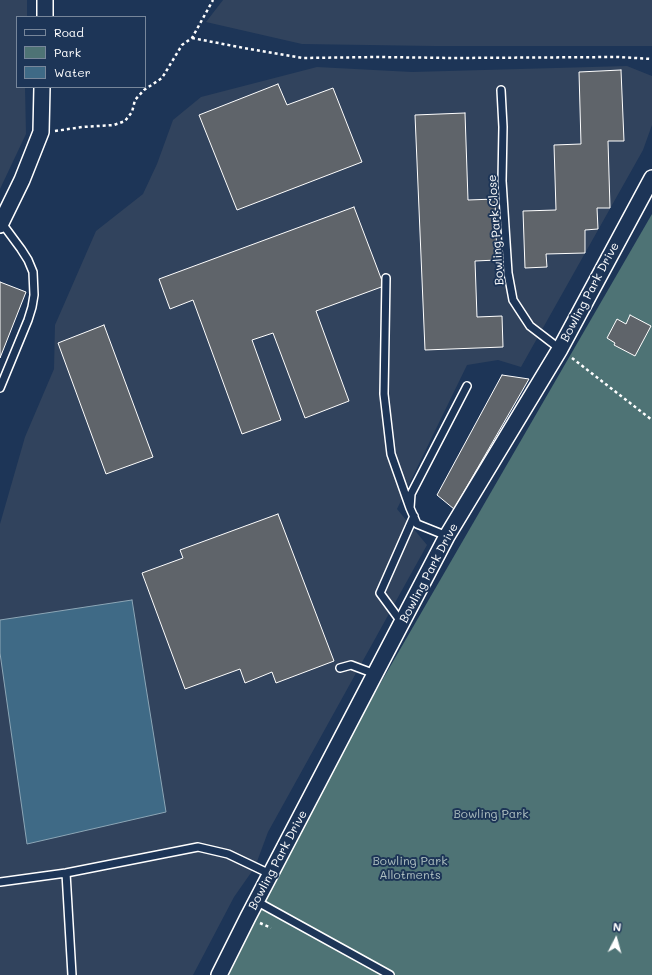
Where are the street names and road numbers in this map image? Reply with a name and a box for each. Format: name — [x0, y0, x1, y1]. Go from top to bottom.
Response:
street label: Bowling Park Close — [485, 174, 507, 286]
street label: Bowling Park Drive — [558, 240, 622, 344]
street label: Bowling Park Drive — [397, 521, 461, 625]
street label: Bowling Park Drive — [246, 808, 310, 912]

